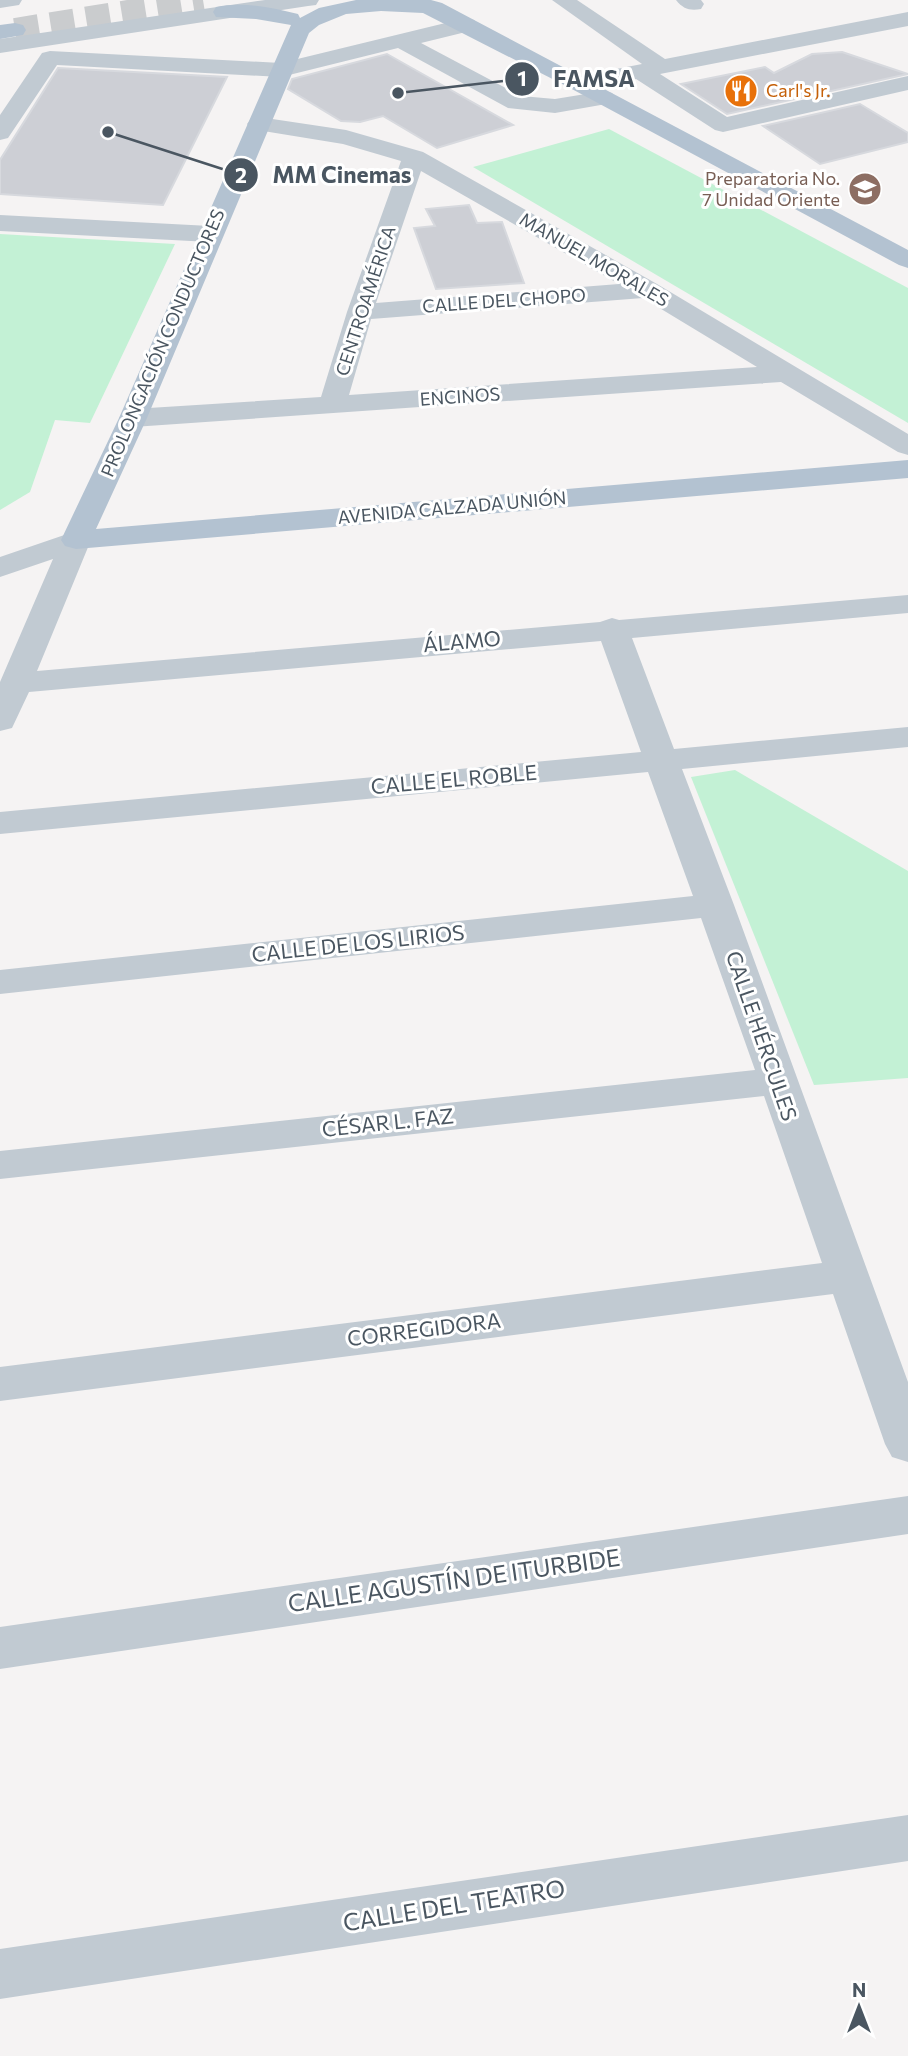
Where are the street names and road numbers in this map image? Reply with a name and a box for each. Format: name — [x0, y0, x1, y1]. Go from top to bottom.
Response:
street label: PROLONGACIÓN CONDUCTORES — [96, 206, 229, 480]
street label: MANUEL MORALES — [516, 207, 673, 311]
street label: CENTROAMÉRICA — [330, 223, 400, 378]
street label: CALLE DEL CHOPO — [422, 283, 586, 317]
street label: ENCINOS — [419, 382, 501, 410]
street label: AVENIDA CALZADA UNIÓN — [337, 486, 567, 528]
street label: ÁLAMO — [422, 625, 502, 656]
street label: CALLE EL ROBLE — [370, 759, 538, 798]
street label: CALLE DE LOS LIRIOS — [250, 919, 465, 966]
street label: CALLE HÉRCULES — [722, 947, 803, 1124]
street label: CÉSAR L. FAZ — [321, 1102, 455, 1141]
street label: CORREGIDORA — [346, 1307, 502, 1350]
street label: CALLE AGUSTÍN DE ITURBIDE — [286, 1542, 622, 1617]
street label: CALLE DEL TEATRO — [341, 1873, 567, 1936]

